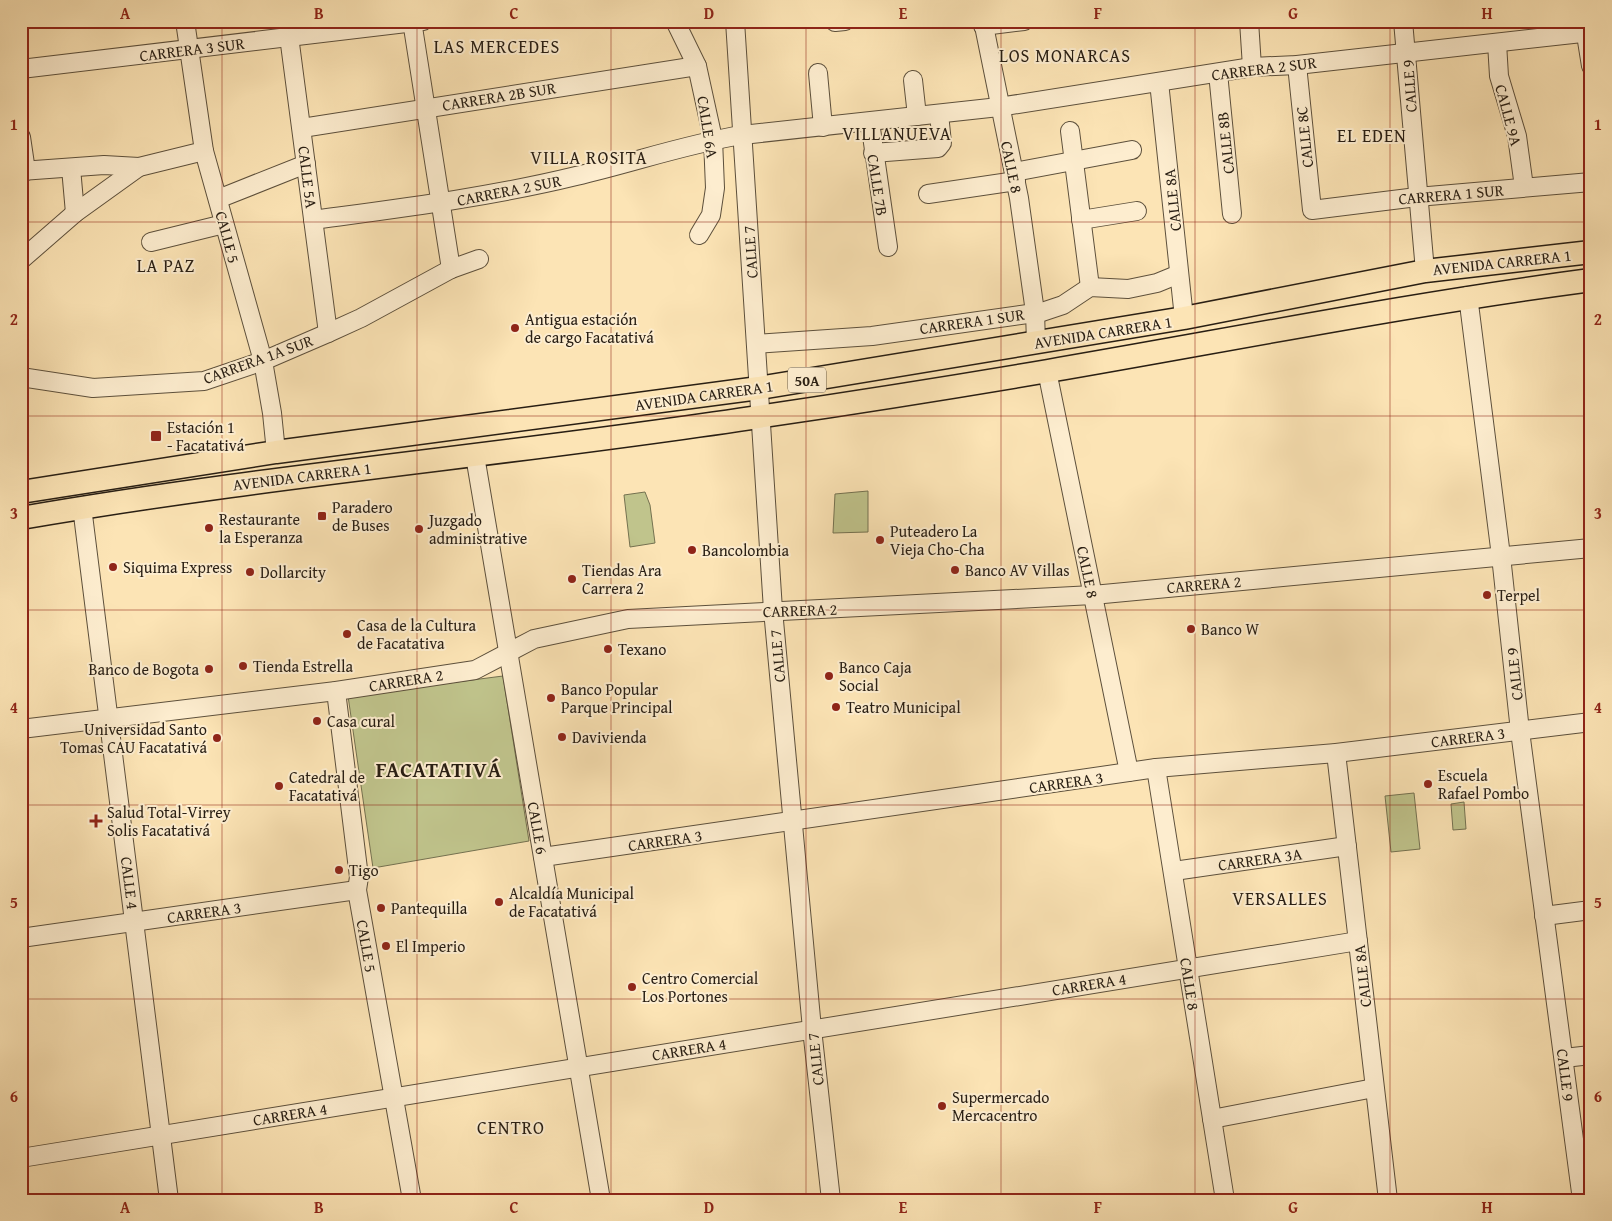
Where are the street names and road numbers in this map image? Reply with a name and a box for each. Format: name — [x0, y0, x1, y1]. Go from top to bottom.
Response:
street label: CARRERA 3 SUR — [138, 31, 247, 67]
street label: CARRERA 2 SUR — [1210, 50, 1319, 86]
street label: CALLE 9 — [1395, 59, 1423, 113]
street label: CARRERA 2B SUR — [440, 75, 558, 117]
street label: CALLE 9A — [1489, 82, 1529, 149]
street label: CALLE 6A — [691, 94, 725, 160]
street label: CALLE 8C — [1289, 105, 1319, 169]
street label: CALLE 8B — [1210, 111, 1240, 175]
street label: CALLE 8 — [995, 139, 1029, 196]
street label: CALLE 5A — [292, 144, 324, 210]
street label: CALLE 7B — [861, 153, 895, 217]
street label: CALLE 8A — [1157, 167, 1187, 232]
street label: CARRERA 2 SUR — [455, 168, 564, 212]
street label: CARRERA 1 SUR — [1397, 177, 1505, 211]
street label: CALLE 5 — [210, 208, 246, 266]
street label: CALLE 7 — [736, 225, 764, 279]
street label: AVENIDA CARRERA 1 — [1431, 243, 1573, 281]
street label: CARRERA 1 SUR — [918, 302, 1027, 340]
street label: AVENIDA CARRERA 1 — [1032, 309, 1174, 355]
street label: CARRERA 1A SUR — [200, 328, 317, 390]
road number: 50A — [788, 368, 826, 392]
street label: AVENIDA CARRERA 1 — [633, 373, 775, 417]
street label: AVENIDA CARRERA 1 — [231, 456, 373, 496]
street label: CALLE 8 — [1071, 544, 1105, 601]
street label: CARRERA 2 — [1166, 569, 1242, 599]
street label: CARRERA 2 — [762, 597, 838, 623]
street label: CALLE 7 — [763, 628, 791, 683]
street label: CALLE 9 — [1499, 646, 1529, 702]
street label: CARRERA 2 — [367, 662, 445, 698]
street label: CARRERA 3 — [1430, 721, 1506, 753]
street label: CARRERA 3 — [1027, 765, 1105, 799]
street label: CALLE 6 — [522, 800, 554, 856]
street label: CARRERA 3 — [626, 823, 704, 857]
street label: CARRERA 3A — [1217, 841, 1304, 877]
street label: CALLE 4 — [115, 855, 145, 911]
street label: CARRERA 3 — [165, 895, 243, 929]
street label: CALLE 5 — [351, 918, 383, 974]
street label: CALLE 8A — [1347, 943, 1377, 1008]
street label: CALLE 8 — [1174, 956, 1206, 1012]
street label: CARRERA 4 — [1050, 966, 1128, 1002]
street label: CARRERA 4 — [650, 1031, 728, 1067]
street label: CALLE 7 — [800, 1031, 830, 1087]
street label: CALLE 9 — [1551, 1047, 1581, 1103]
street label: CARRERA 4 — [251, 1096, 329, 1132]

